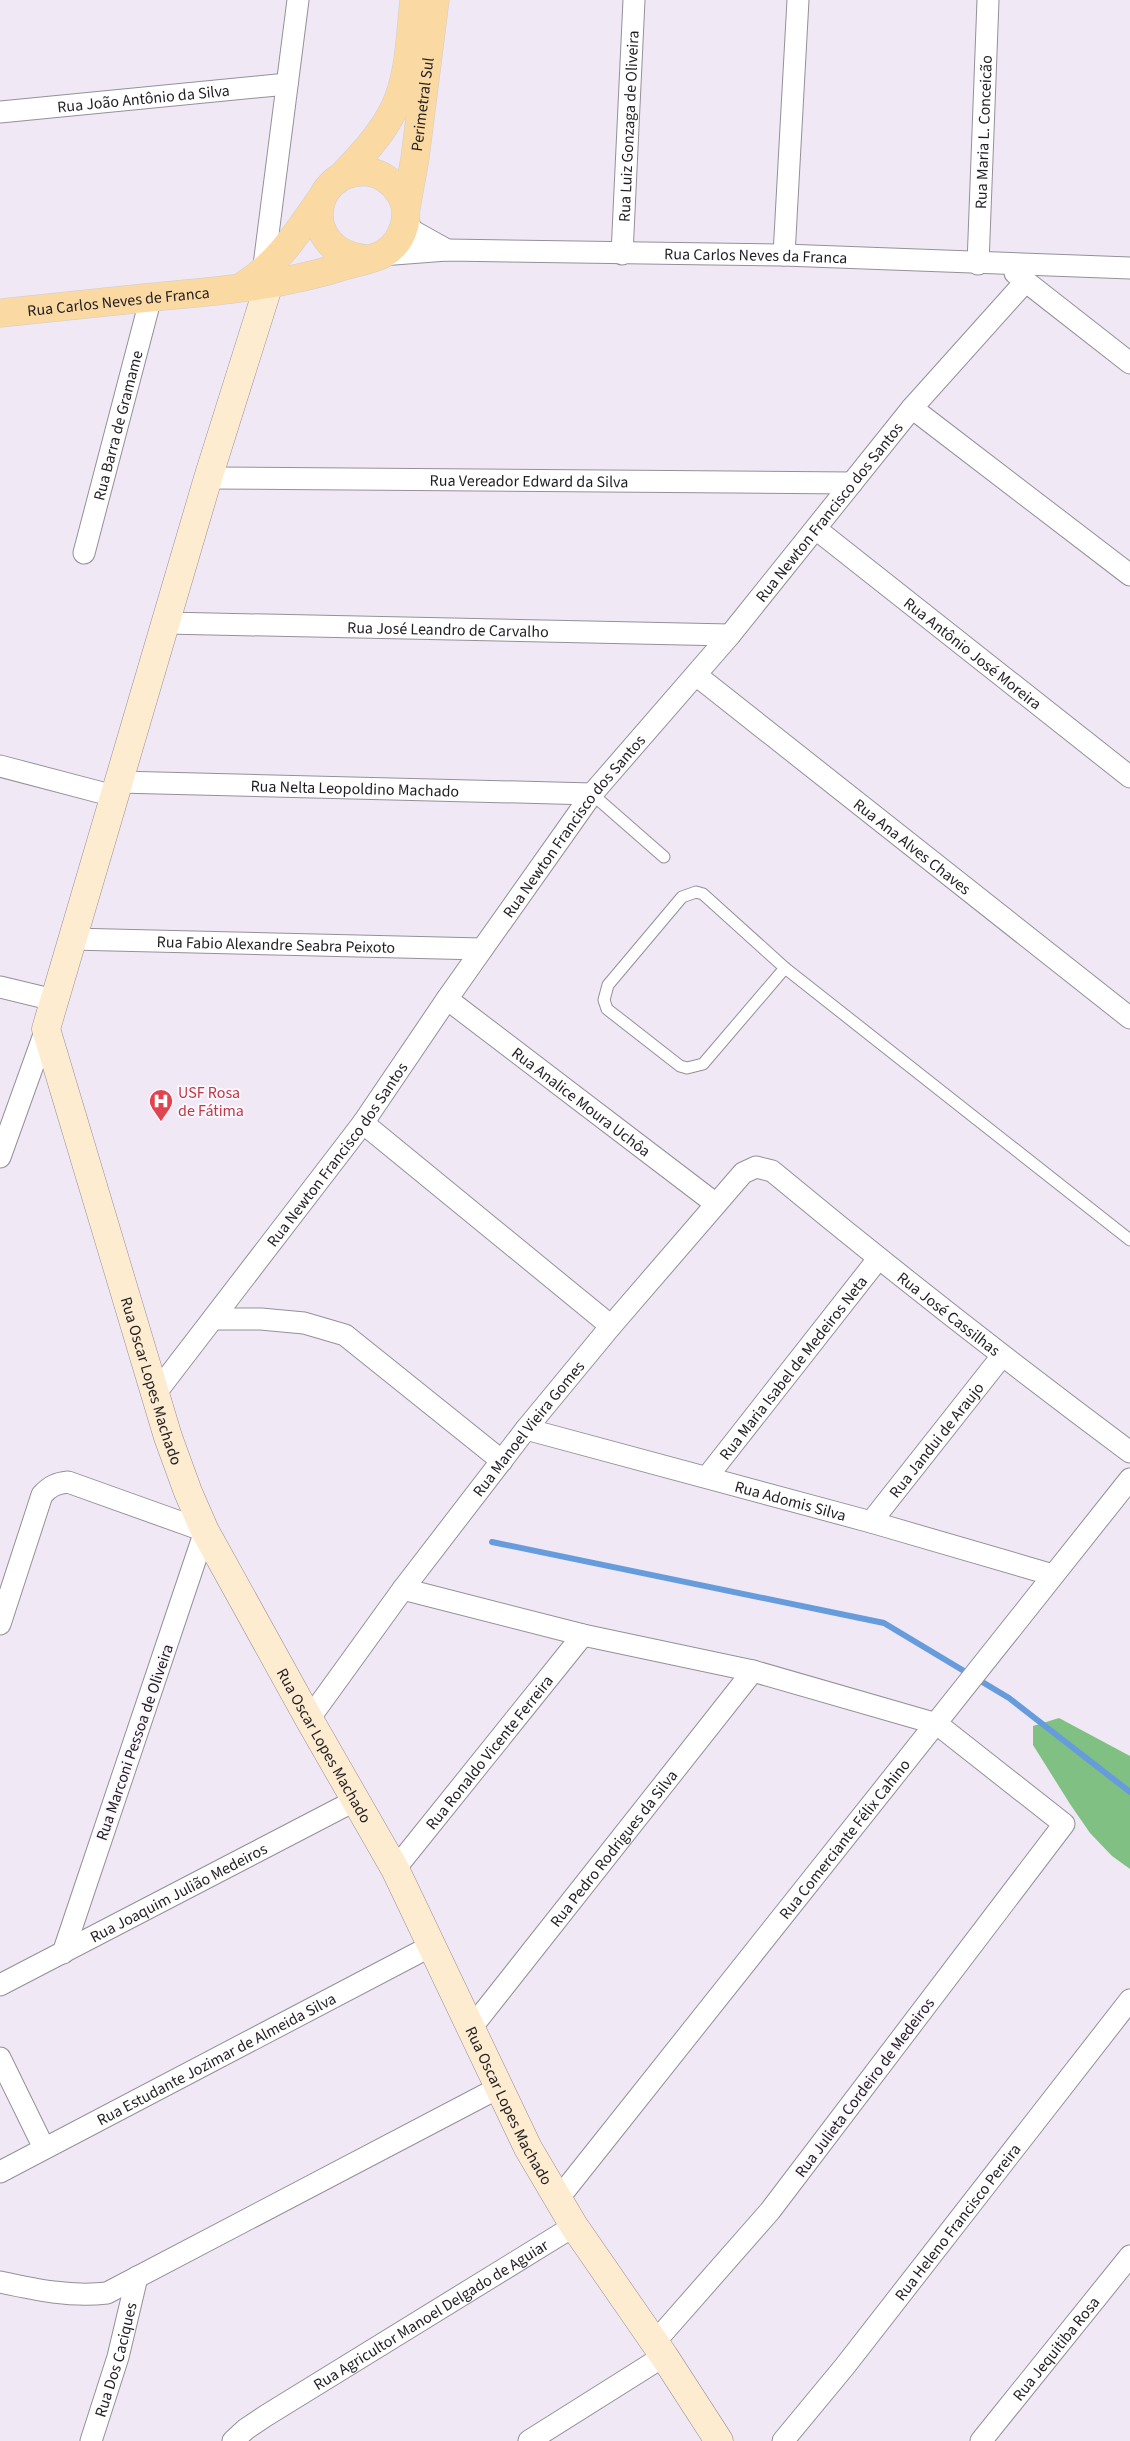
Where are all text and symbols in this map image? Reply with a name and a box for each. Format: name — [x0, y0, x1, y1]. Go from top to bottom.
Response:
street label: Rua Luiz Gonzaga de Oliveira — [614, 30, 645, 222]
street label: Rua Maria L. Conceicão — [970, 55, 998, 209]
street label: Perimetral Sul — [406, 56, 440, 153]
street label: Rua João Antônio da Silva — [56, 80, 231, 118]
street label: Rua Carlos Neves da Franca — [664, 243, 848, 269]
street label: Rua Carlos Neves de Franca — [26, 282, 211, 322]
street label: Rua Barra de Gramame — [88, 348, 149, 503]
street label: Rua Newton Francisco dos Santos — [751, 418, 909, 607]
street label: Rua Vereador Edward da Silva — [430, 470, 628, 493]
street label: Rua Antônio José Moreira — [899, 592, 1046, 715]
street label: Rua José Leandro de Carvalho — [347, 617, 549, 643]
street label: Rua Newton Francisco dos Santos — [498, 730, 651, 922]
street label: Rua Nelta Leopoldino Machado — [250, 775, 459, 803]
street label: Rua Ana Alves Chaves — [849, 794, 975, 900]
street label: Rua Fabio Alexandre Seabra Peixoto — [156, 931, 395, 959]
street label: Rua Analice Moura Uchôa — [507, 1042, 655, 1162]
street label: Rua Newton Francisco dos Santos — [262, 1058, 413, 1252]
place label: USF Rosa de Fátima — [178, 1082, 244, 1122]
hospital icon: USF Rosa de Fátima — [148, 1088, 174, 1122]
street label: Rua José Cassilhas — [892, 1267, 1005, 1362]
street label: Rua Maria Isabel de Medeiros Neta — [714, 1272, 873, 1465]
street label: Rua Oscar Lopes Machado — [115, 1294, 187, 1468]
street label: Rua Manoel Vieira Gomes — [468, 1356, 590, 1502]
street label: Rua Jandui de Araujo — [884, 1378, 989, 1503]
street label: Rua Adomis Silva — [732, 1476, 848, 1527]
street label: Rua Marconi Pessoa de Oliveira — [91, 1641, 179, 1844]
street label: Rua Oscar Lopes Machado — [271, 1664, 376, 1827]
street label: Rua Ronaldo Vicente Ferreira — [421, 1671, 559, 1835]
street label: Rua Comerciante Félix Cahino — [774, 1755, 916, 1924]
street label: Rua Pedro Rodrigues da Silva — [545, 1765, 683, 1932]
street label: Rua Joaquim Julião Medeiros — [86, 1838, 271, 1948]
street label: Rua Estudante Jozimar de Almeida Silva — [93, 1988, 340, 2131]
street label: Rua Julieta Cordeiro de Medeiros — [790, 1993, 940, 2182]
street label: Rua Oscar Lopes Machado — [460, 2023, 557, 2189]
street label: Rua Heleno Francisco Pereira — [890, 2139, 1026, 2306]
street label: Rua Agricultor Manoel Delgado de Aguiar — [309, 2234, 553, 2396]
street label: Rua Jequitiba Rosa — [1008, 2292, 1105, 2406]
street label: Rua Dos Caciques — [89, 2300, 143, 2420]

